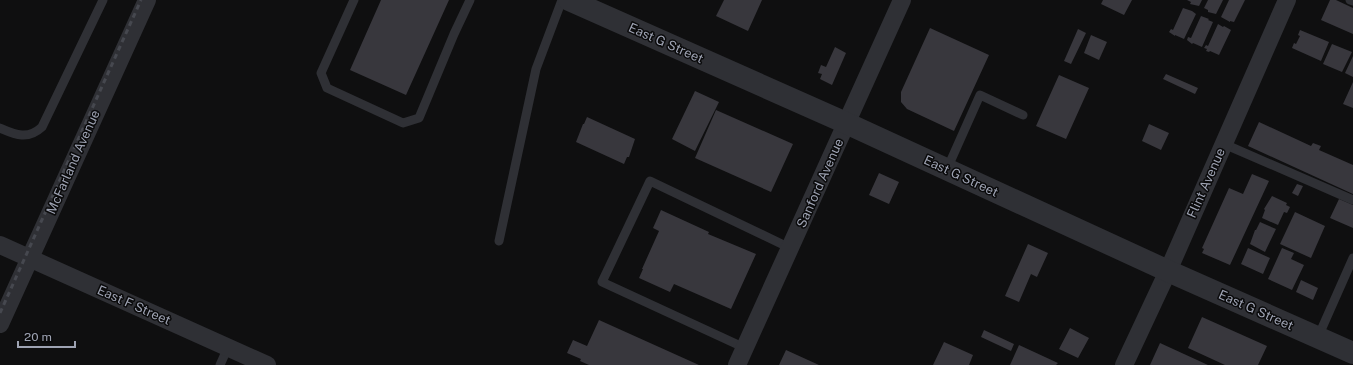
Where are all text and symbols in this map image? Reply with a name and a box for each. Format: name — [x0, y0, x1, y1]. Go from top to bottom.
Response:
street label: East G Street — [626, 20, 706, 66]
street label: McFarland Avenue — [43, 108, 103, 216]
street label: Sanford Avenue — [794, 136, 846, 230]
street label: Flint Avenue — [1184, 146, 1228, 220]
street label: East G Street — [921, 152, 1001, 200]
street label: East F Street — [95, 282, 173, 328]
street label: East G Street — [1216, 287, 1296, 333]
scale bar — [18, 323, 75, 349]
text: 20 m — [24, 330, 52, 344]

